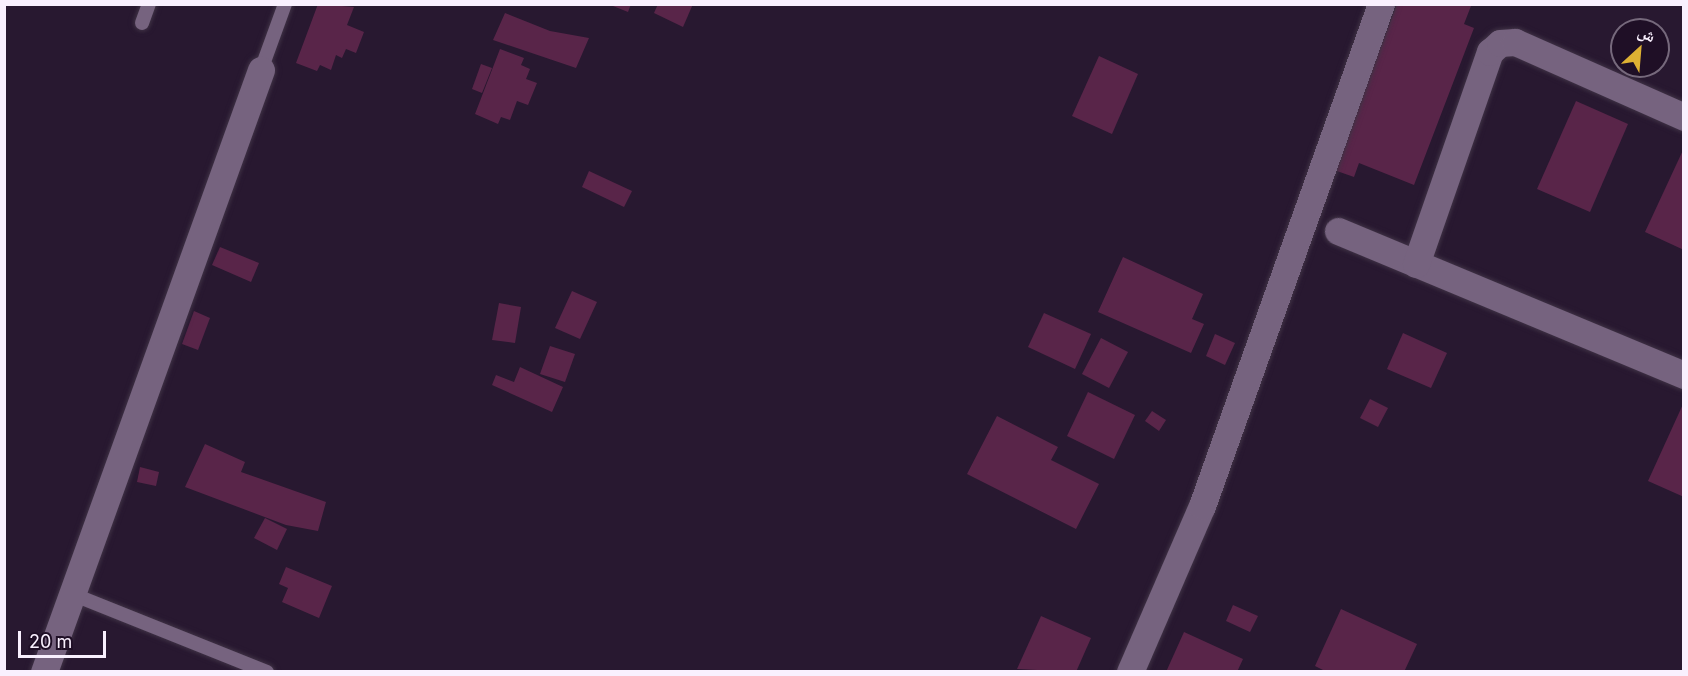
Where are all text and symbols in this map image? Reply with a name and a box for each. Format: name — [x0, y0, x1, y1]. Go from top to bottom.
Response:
north arrow — [1610, 18, 1670, 78]
text: ش — [1635, 21, 1659, 46]
scale bar — [21, 619, 110, 657]
text: 20 m — [29, 631, 72, 652]

